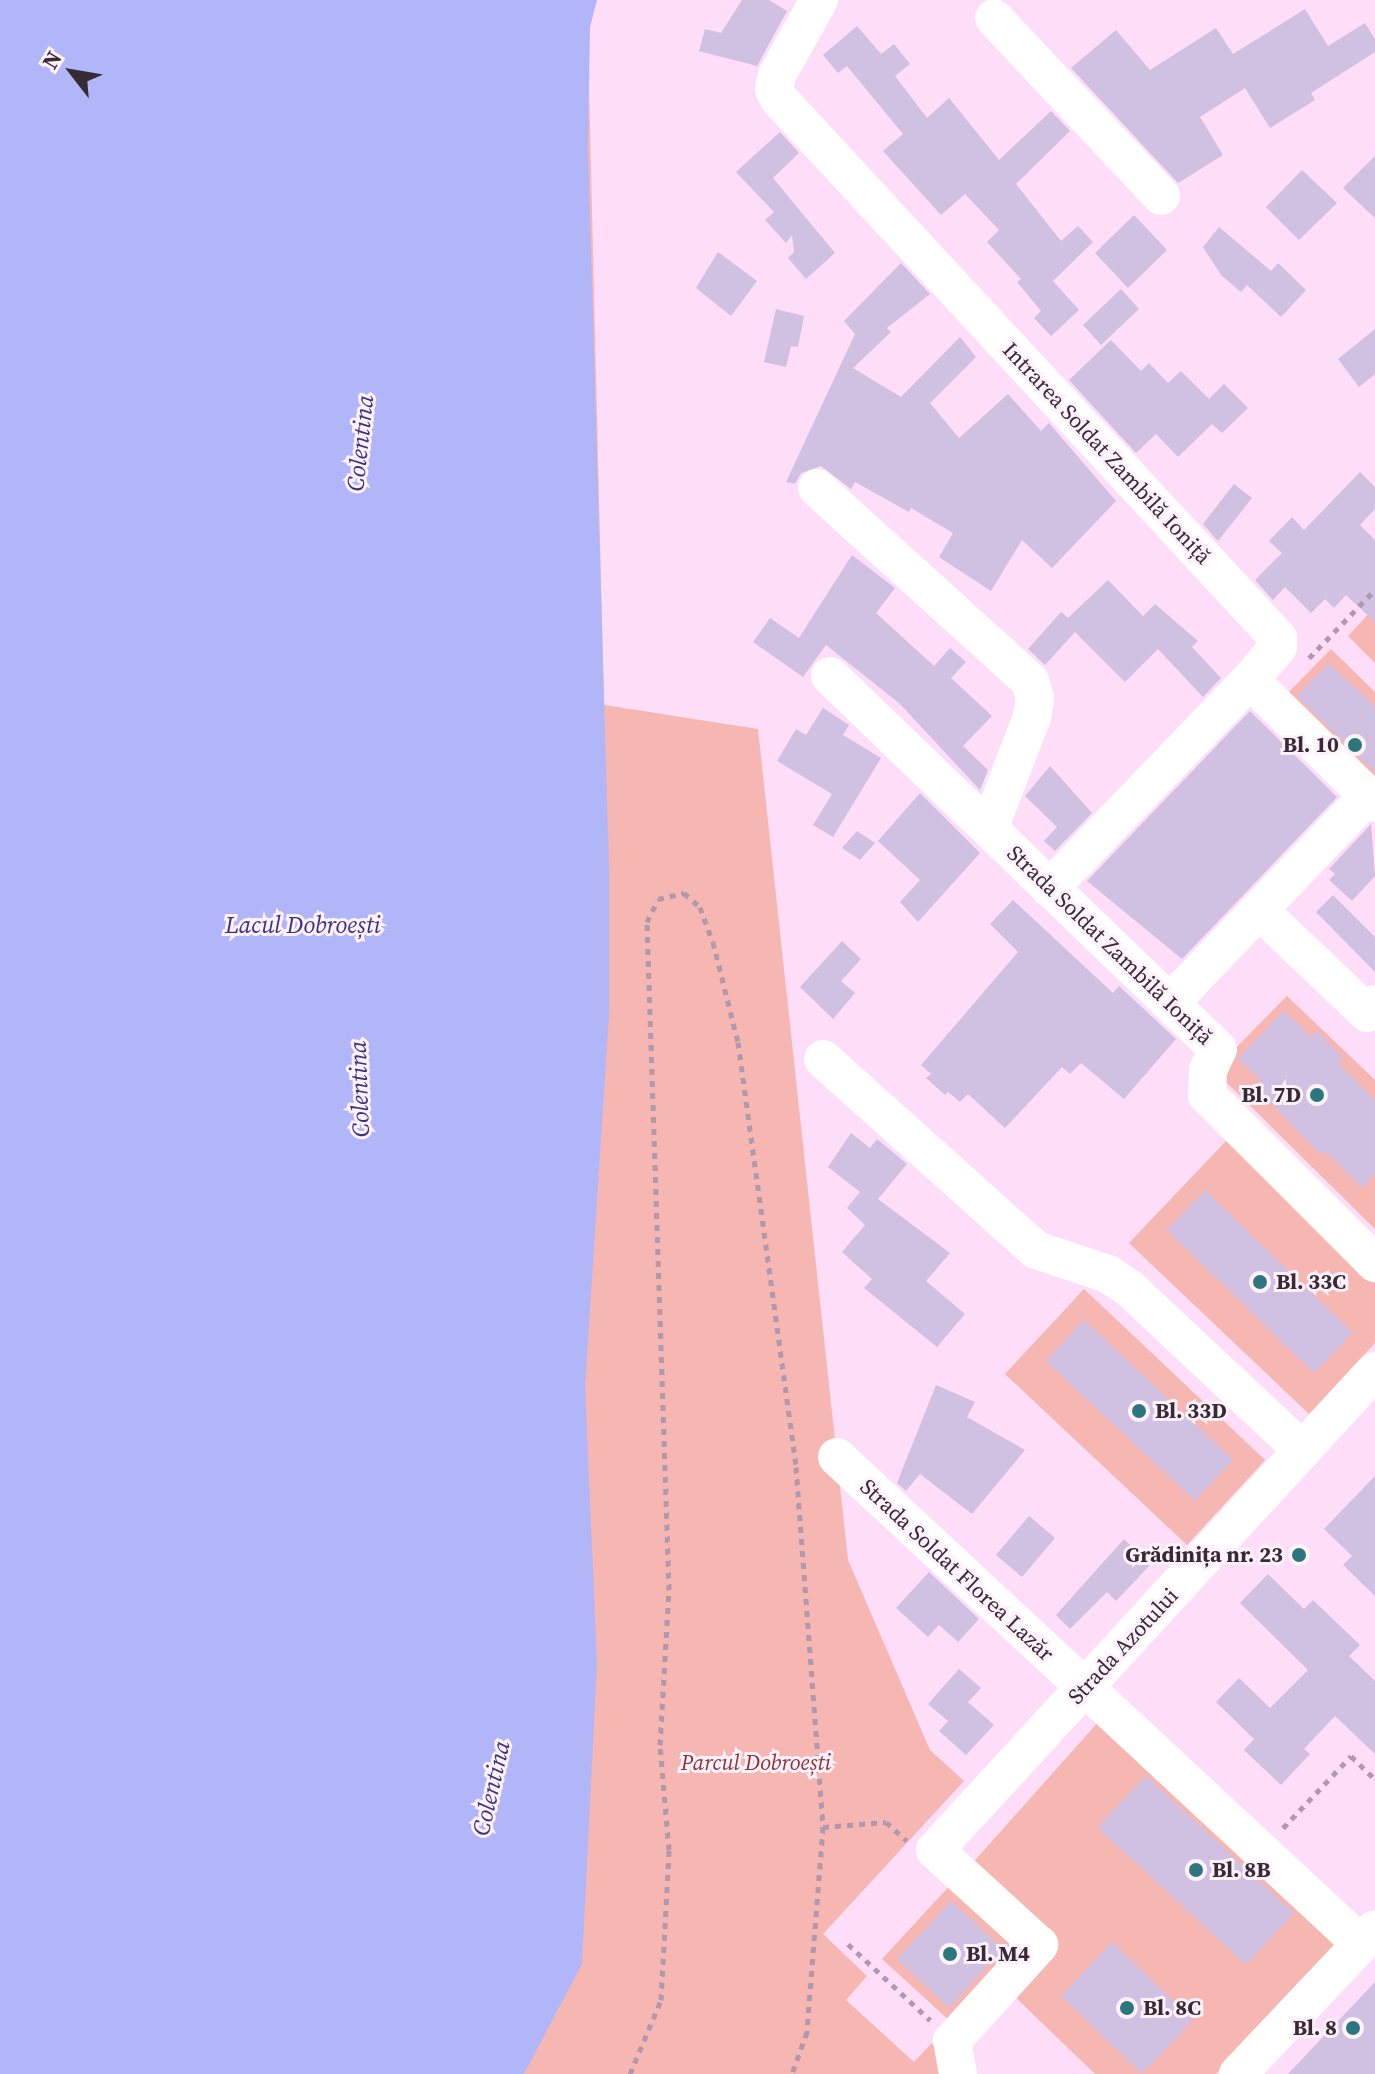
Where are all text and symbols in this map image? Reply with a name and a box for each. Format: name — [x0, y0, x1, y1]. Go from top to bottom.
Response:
north arrow — [32, 32, 112, 112]
text: N — [34, 45, 68, 74]
street label: Intrarea Soldat Zambilă Ioniță — [997, 337, 1217, 569]
water label: Colentina — [341, 393, 379, 493]
place label: Bl. 10 — [1283, 732, 1339, 758]
marker: Bl. 10 — [1346, 736, 1364, 754]
street label: Strada Soldat Zambilă Ioniță — [1002, 840, 1218, 1050]
water label: Lacul Dobroești — [225, 911, 381, 939]
water label: Colentina — [343, 1040, 375, 1138]
place label: Bl. 7D — [1241, 1082, 1301, 1108]
marker: Bl. 7D — [1308, 1086, 1326, 1104]
place label: Bl. 33C — [1276, 1269, 1346, 1295]
marker: Bl. 33C — [1251, 1273, 1269, 1291]
place label: Bl. 33D — [1155, 1398, 1227, 1424]
marker: Bl. 33D — [1130, 1402, 1148, 1420]
street label: Strada Soldat Florea Lazăr — [855, 1473, 1059, 1667]
place label: Grădinița nr. 23 — [1125, 1542, 1283, 1568]
marker: Grădinița nr. 23 — [1290, 1546, 1308, 1564]
street label: Strada Azotului — [1062, 1582, 1184, 1710]
water label: Colentina — [466, 1738, 516, 1838]
park label: Parcul Dobroești — [681, 1750, 831, 1776]
place label: Bl. 8B — [1212, 1857, 1271, 1883]
marker: Bl. 8B — [1187, 1861, 1205, 1879]
place label: Bl. M4 — [966, 1941, 1030, 1967]
marker: Bl. M4 — [941, 1945, 959, 1963]
place label: Bl. 8C — [1143, 1995, 1201, 2021]
marker: Bl. 8C — [1118, 1999, 1136, 2017]
place label: Bl. 8 — [1293, 2015, 1337, 2041]
marker: Bl. 8 — [1344, 2019, 1362, 2037]

